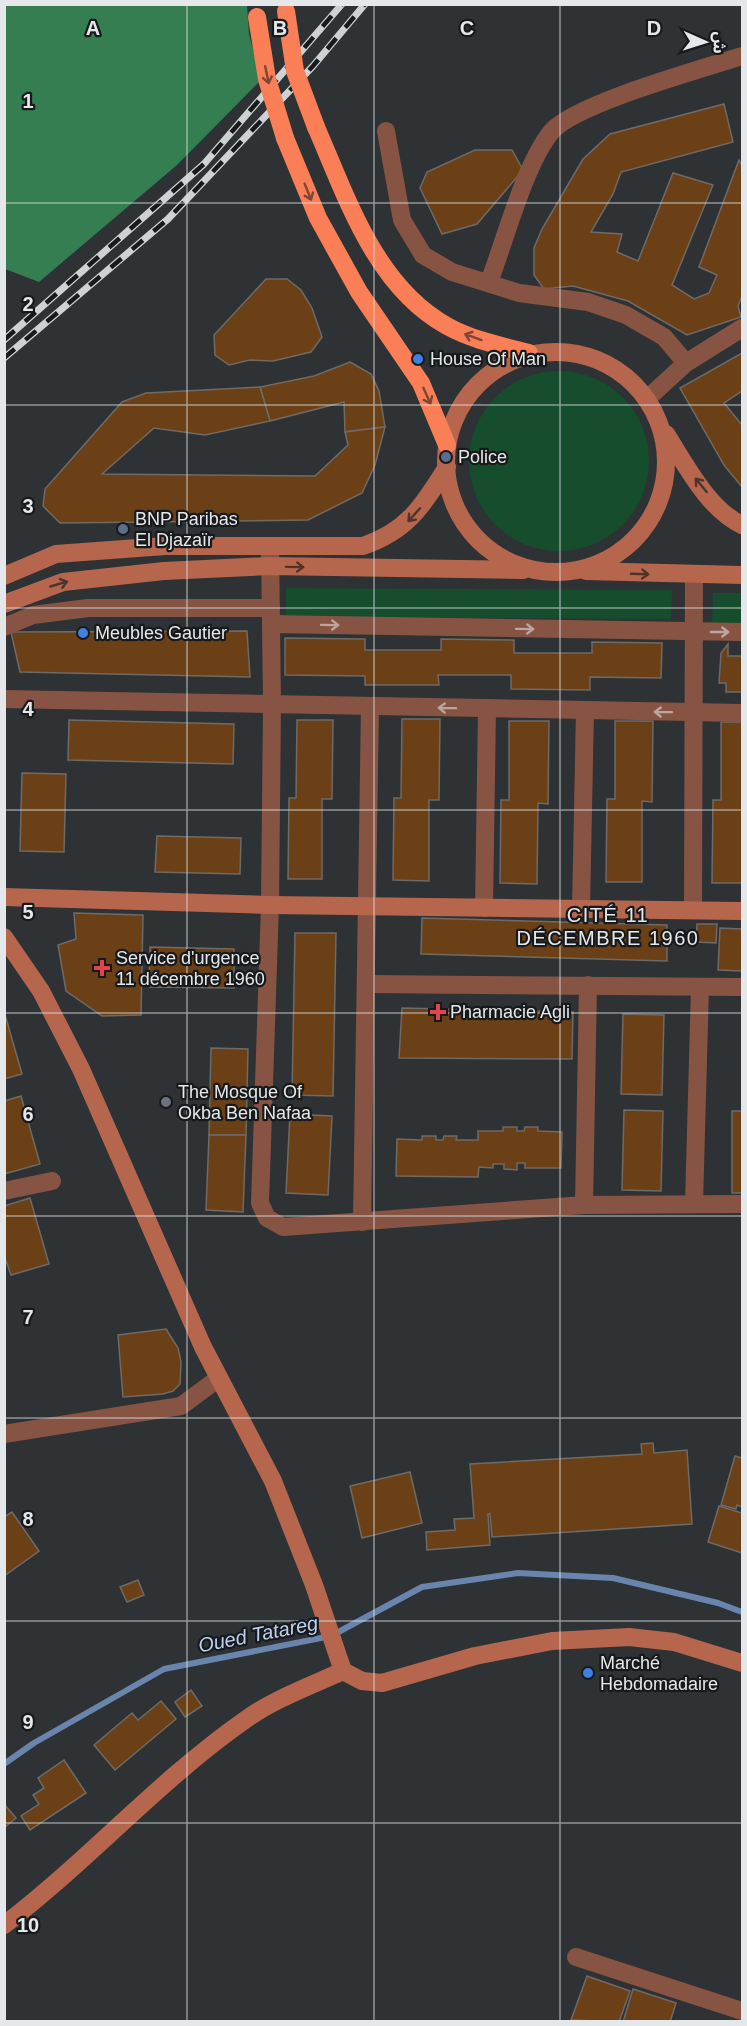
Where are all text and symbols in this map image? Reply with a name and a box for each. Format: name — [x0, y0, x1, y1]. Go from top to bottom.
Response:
north arrow — [675, 12, 735, 72]
text: A — [86, 17, 100, 39]
text: B — [273, 17, 287, 39]
text: C — [460, 17, 474, 39]
text: D — [647, 17, 661, 39]
text: ش — [709, 31, 729, 54]
one-way arrow — [262, 64, 273, 84]
text: 1 — [22, 90, 34, 112]
one-way arrow — [303, 182, 314, 201]
text: 2 — [22, 293, 34, 315]
one-way arrow — [465, 331, 483, 342]
place label: House Of Man — [430, 349, 546, 369]
marker: House Of Man — [411, 352, 425, 366]
one-way arrow — [422, 386, 433, 404]
place label: Police — [458, 447, 507, 467]
marker: Police — [439, 450, 453, 464]
one-way arrow — [695, 478, 708, 494]
text: 3 — [22, 495, 34, 517]
one-way arrow — [407, 507, 421, 522]
place label: BNP Paribas El Djazaïr — [135, 509, 238, 550]
marker: BNP Paribas El Djazaïr — [116, 522, 130, 536]
one-way arrow — [285, 561, 305, 572]
one-way arrow — [629, 568, 649, 579]
one-way arrow — [50, 578, 69, 589]
one-way arrow — [319, 619, 339, 631]
place label: Meubles Gautier — [95, 623, 227, 643]
one-way arrow — [514, 623, 534, 634]
marker: Meubles Gautier — [76, 626, 90, 640]
one-way arrow — [709, 626, 729, 638]
text: 4 — [22, 698, 34, 720]
one-way arrow — [438, 702, 458, 714]
one-way arrow — [654, 706, 674, 718]
text: 5 — [22, 901, 34, 923]
district label: CITÉ 11 DÉCEMBRE 1960 — [517, 904, 699, 949]
place label: Service d'urgence 11 décembre 1960 — [116, 948, 265, 989]
marker: Service d'urgence 11 décembre 1960 — [93, 959, 111, 977]
place label: Pharmacie Agli — [450, 1002, 570, 1022]
marker: Pharmacie Agli — [431, 1005, 445, 1019]
place label: The Mosque Of Okba Ben Nafaa — [178, 1082, 312, 1123]
marker: The Mosque Of Okba Ben Nafaa — [159, 1095, 173, 1109]
text: 6 — [22, 1103, 34, 1125]
text: 7 — [22, 1306, 34, 1328]
text: 8 — [22, 1508, 34, 1530]
water label: Oued Tatareg — [196, 1612, 320, 1656]
place label: Marché Hebdomadaire — [600, 1653, 718, 1694]
marker: Marché Hebdomadaire — [581, 1666, 595, 1680]
text: 9 — [22, 1711, 34, 1733]
text: 10 — [17, 1914, 39, 1936]

